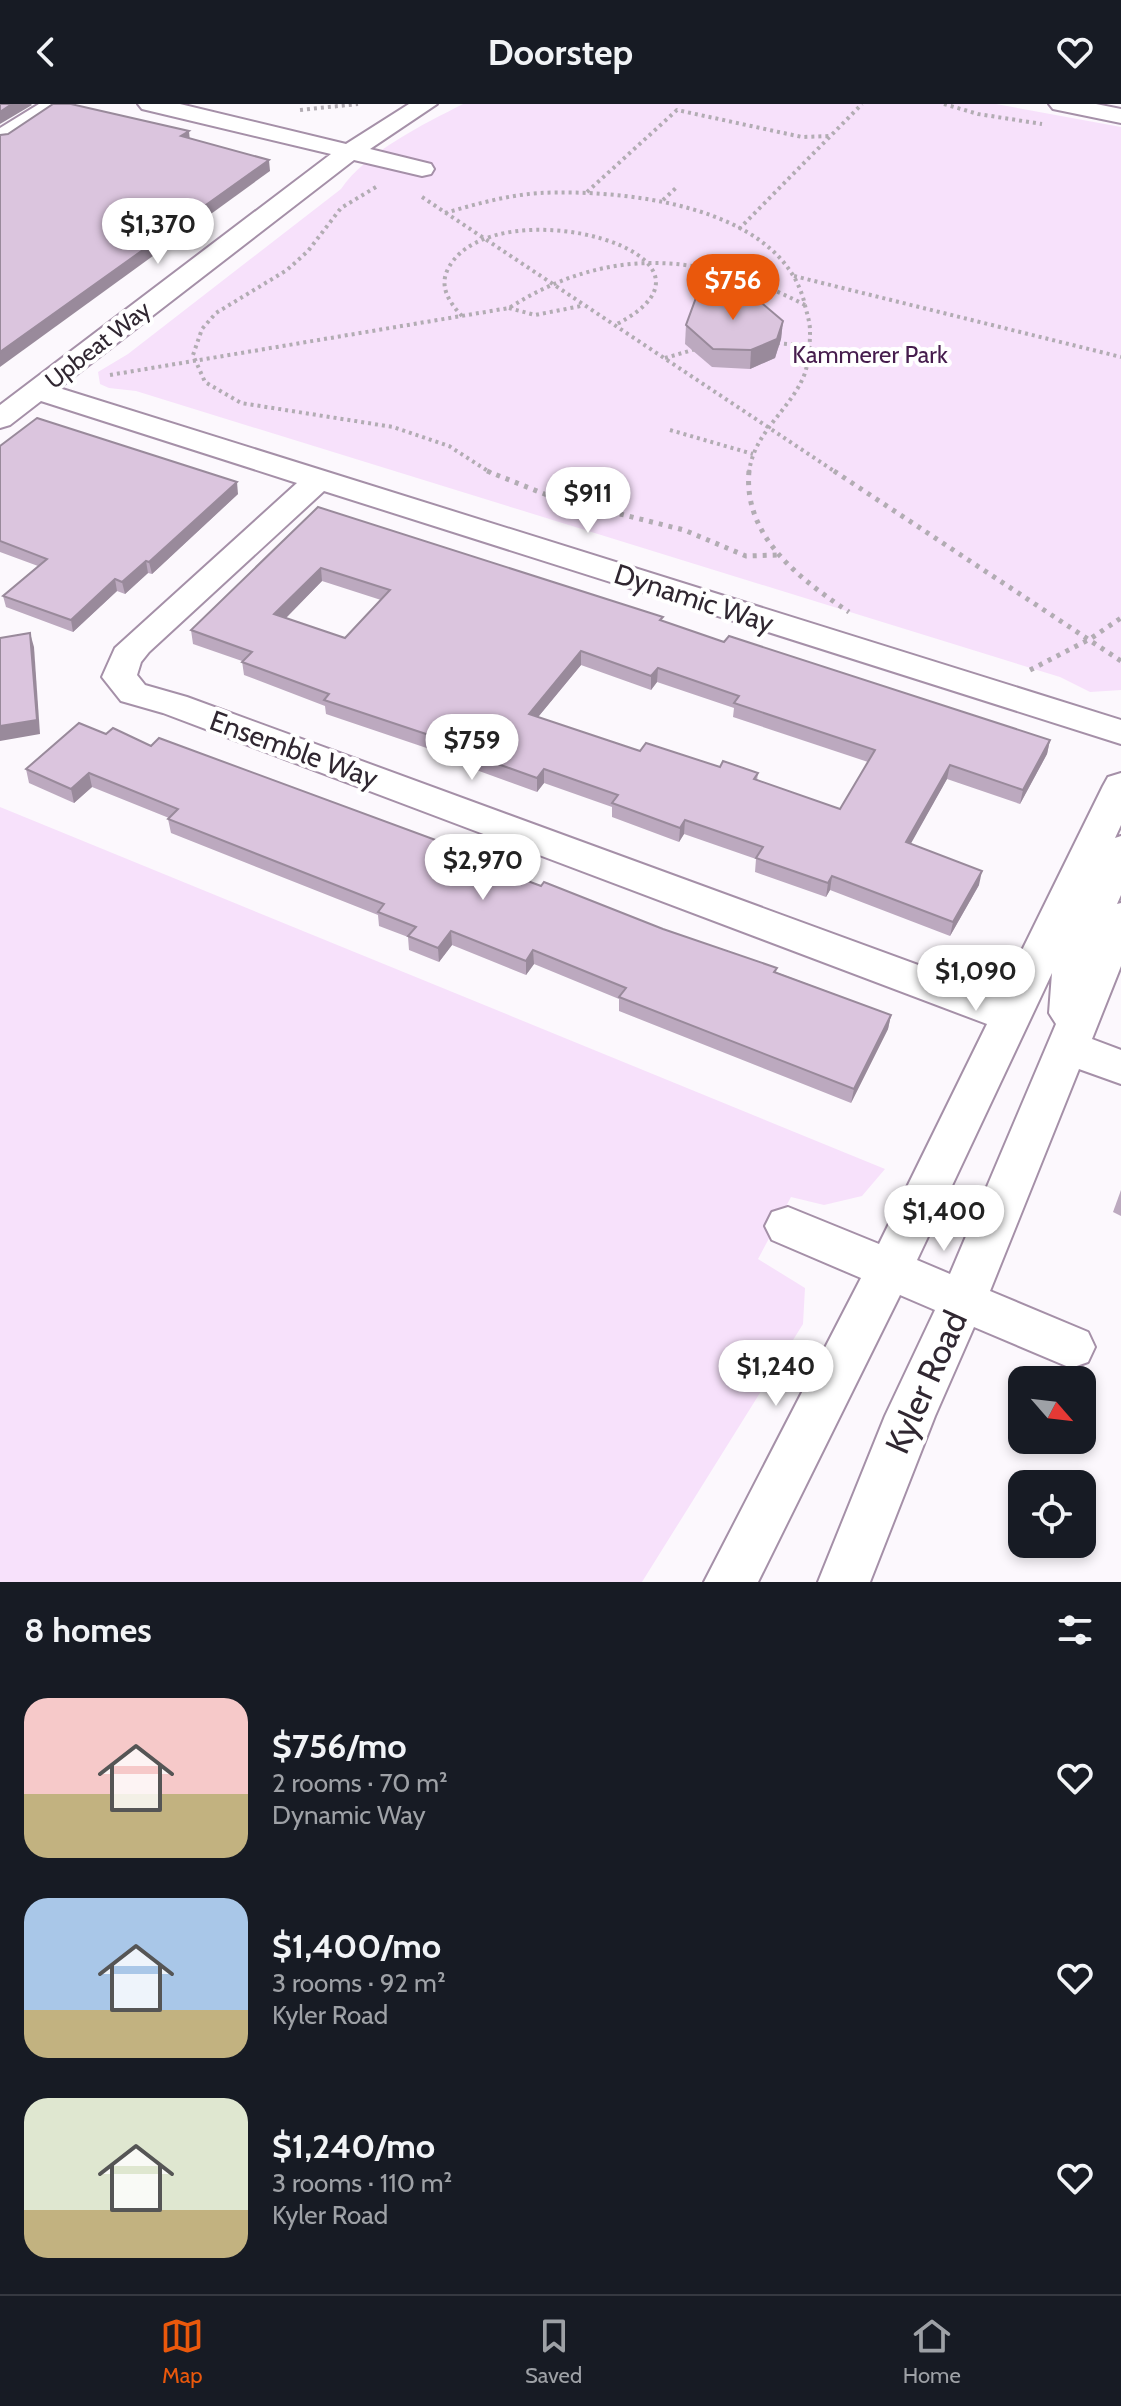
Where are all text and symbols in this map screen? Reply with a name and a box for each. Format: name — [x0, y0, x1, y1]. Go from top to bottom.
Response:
icon: back — [24, 30, 68, 74]
text: Doorstep — [488, 30, 633, 74]
icon: heart — [1053, 30, 1097, 74]
pin: $1,370 — [93, 198, 223, 266]
text: $1,370 — [120, 208, 196, 240]
pin: $756 — [686, 254, 780, 322]
text: $756 — [705, 264, 761, 296]
street label: Upbeat Way — [39, 294, 156, 395]
park label: Kammerer Park — [792, 340, 948, 369]
pin: $911 — [541, 467, 635, 535]
text: $911 — [564, 477, 612, 509]
street label: Dynamic Way — [610, 556, 778, 640]
street label: Ensemble Way — [205, 703, 383, 795]
pin: $759 — [425, 714, 519, 782]
text: $759 — [444, 724, 500, 756]
pin: $2,970 — [418, 834, 548, 902]
text: $2,970 — [443, 844, 523, 876]
pin: $1,090 — [911, 945, 1041, 1013]
text: $1,090 — [935, 955, 1017, 987]
pin: $1,400 — [879, 1185, 1009, 1253]
text: $1,400 — [902, 1195, 986, 1227]
street label: Kyler Road — [876, 1304, 976, 1460]
pin: $1,240 — [711, 1340, 841, 1408]
text: $1,240 — [737, 1350, 815, 1382]
north arrow — [1008, 1366, 1096, 1454]
map controls — [1008, 1366, 1096, 1558]
button: locate — [1008, 1470, 1096, 1558]
icon: filters — [1053, 1608, 1097, 1652]
text: 8 homes — [24, 1609, 152, 1651]
text: $756/mo — [272, 1725, 407, 1767]
icon: home — [88, 1730, 184, 1826]
icon: heart — [1053, 1756, 1097, 1800]
text: 2 rooms · 70 m² — [272, 1767, 448, 1799]
text: Dynamic Way — [272, 1799, 426, 1831]
text: $1,400/mo — [272, 1925, 441, 1967]
icon: home — [88, 1930, 184, 2026]
icon: heart — [1053, 1956, 1097, 2000]
text: 3 rooms · 92 m² — [272, 1967, 446, 1999]
text: Kyler Road — [272, 1999, 388, 2031]
text: $1,240/mo — [272, 2125, 435, 2167]
icon: home — [88, 2130, 184, 2226]
icon: heart — [1053, 2156, 1097, 2200]
text: 3 rooms · 110 m² — [272, 2167, 452, 2199]
text: Kyler Road — [272, 2199, 388, 2231]
tab: Map — [160, 2314, 204, 2389]
tab: Saved — [525, 2314, 582, 2389]
tab: Home — [903, 2314, 961, 2389]

